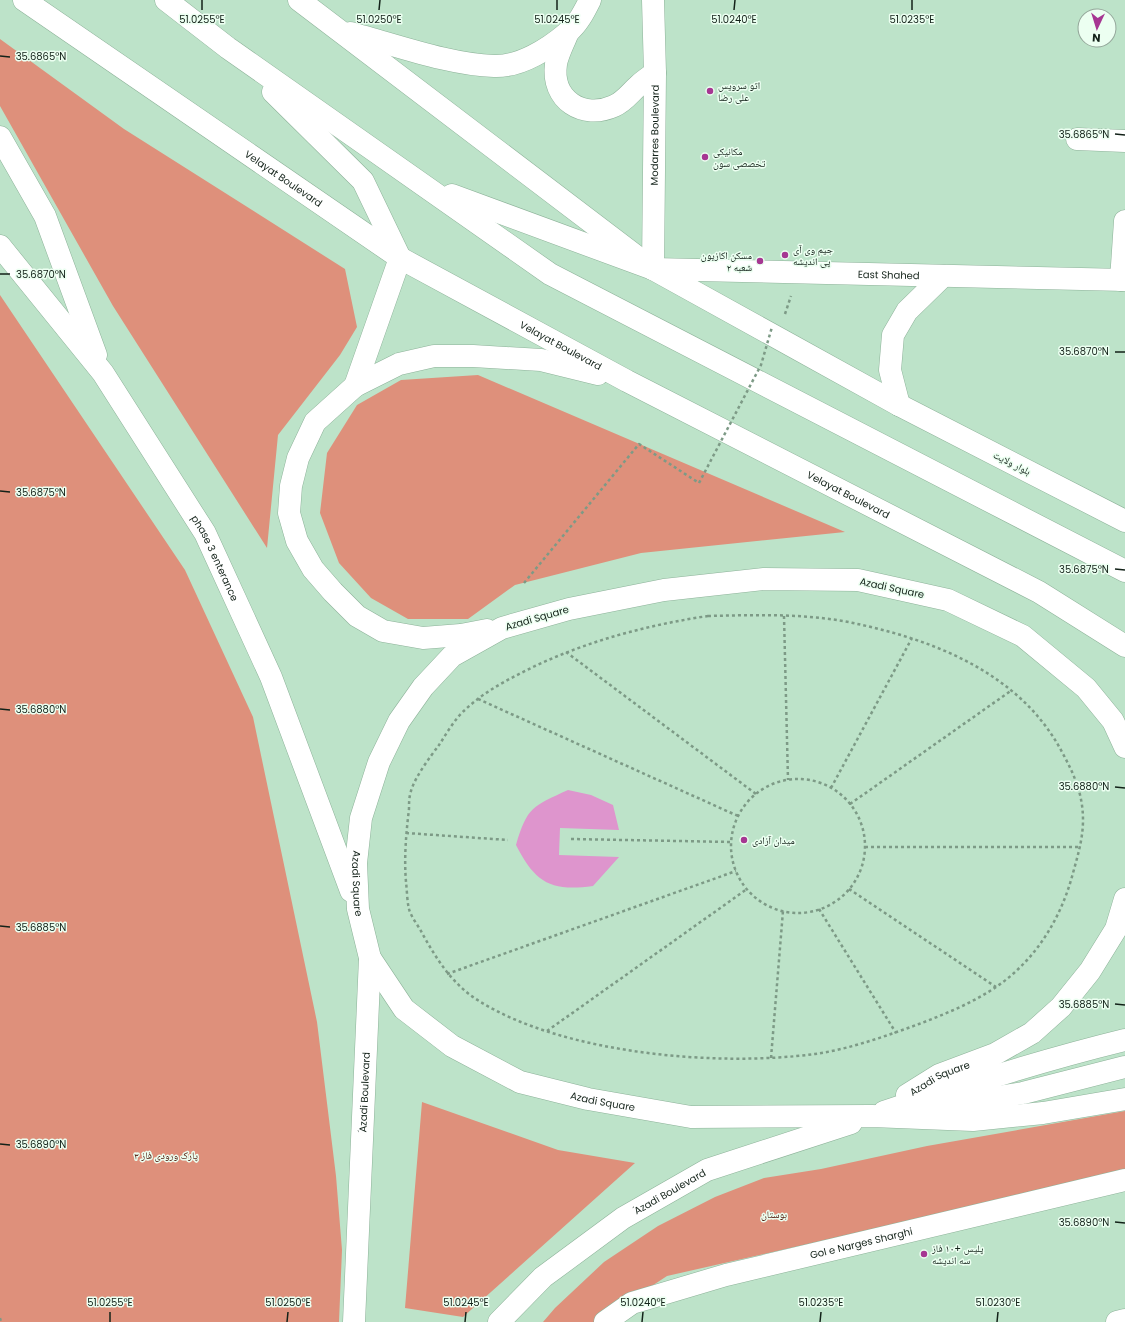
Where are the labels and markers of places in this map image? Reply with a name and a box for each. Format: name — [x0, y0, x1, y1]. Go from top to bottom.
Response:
place label: اتو سرویس علی رضا — [718, 78, 760, 105]
marker: اتو سرویس علی رضا — [705, 86, 715, 96]
place label: مکانیکی تخصصی سون — [713, 144, 765, 171]
marker: مکانیکی تخصصی سون — [700, 152, 710, 162]
place label: جیم وی آی پی اندیشه — [793, 242, 834, 269]
place label: مسکن اکازیون شعبه ۲ — [701, 248, 752, 275]
marker: جیم وی آی پی اندیشه — [780, 250, 790, 260]
marker: مسکن اکازیون شعبه ۲ — [755, 256, 765, 266]
place label: میدان آزادی — [752, 833, 795, 848]
marker: میدان آزادی — [739, 835, 749, 845]
place label: پلیس +١٠ فاز سه اندیشه — [931, 1241, 983, 1268]
marker: پلیس +١٠ فاز سه اندیشه — [919, 1249, 929, 1259]

